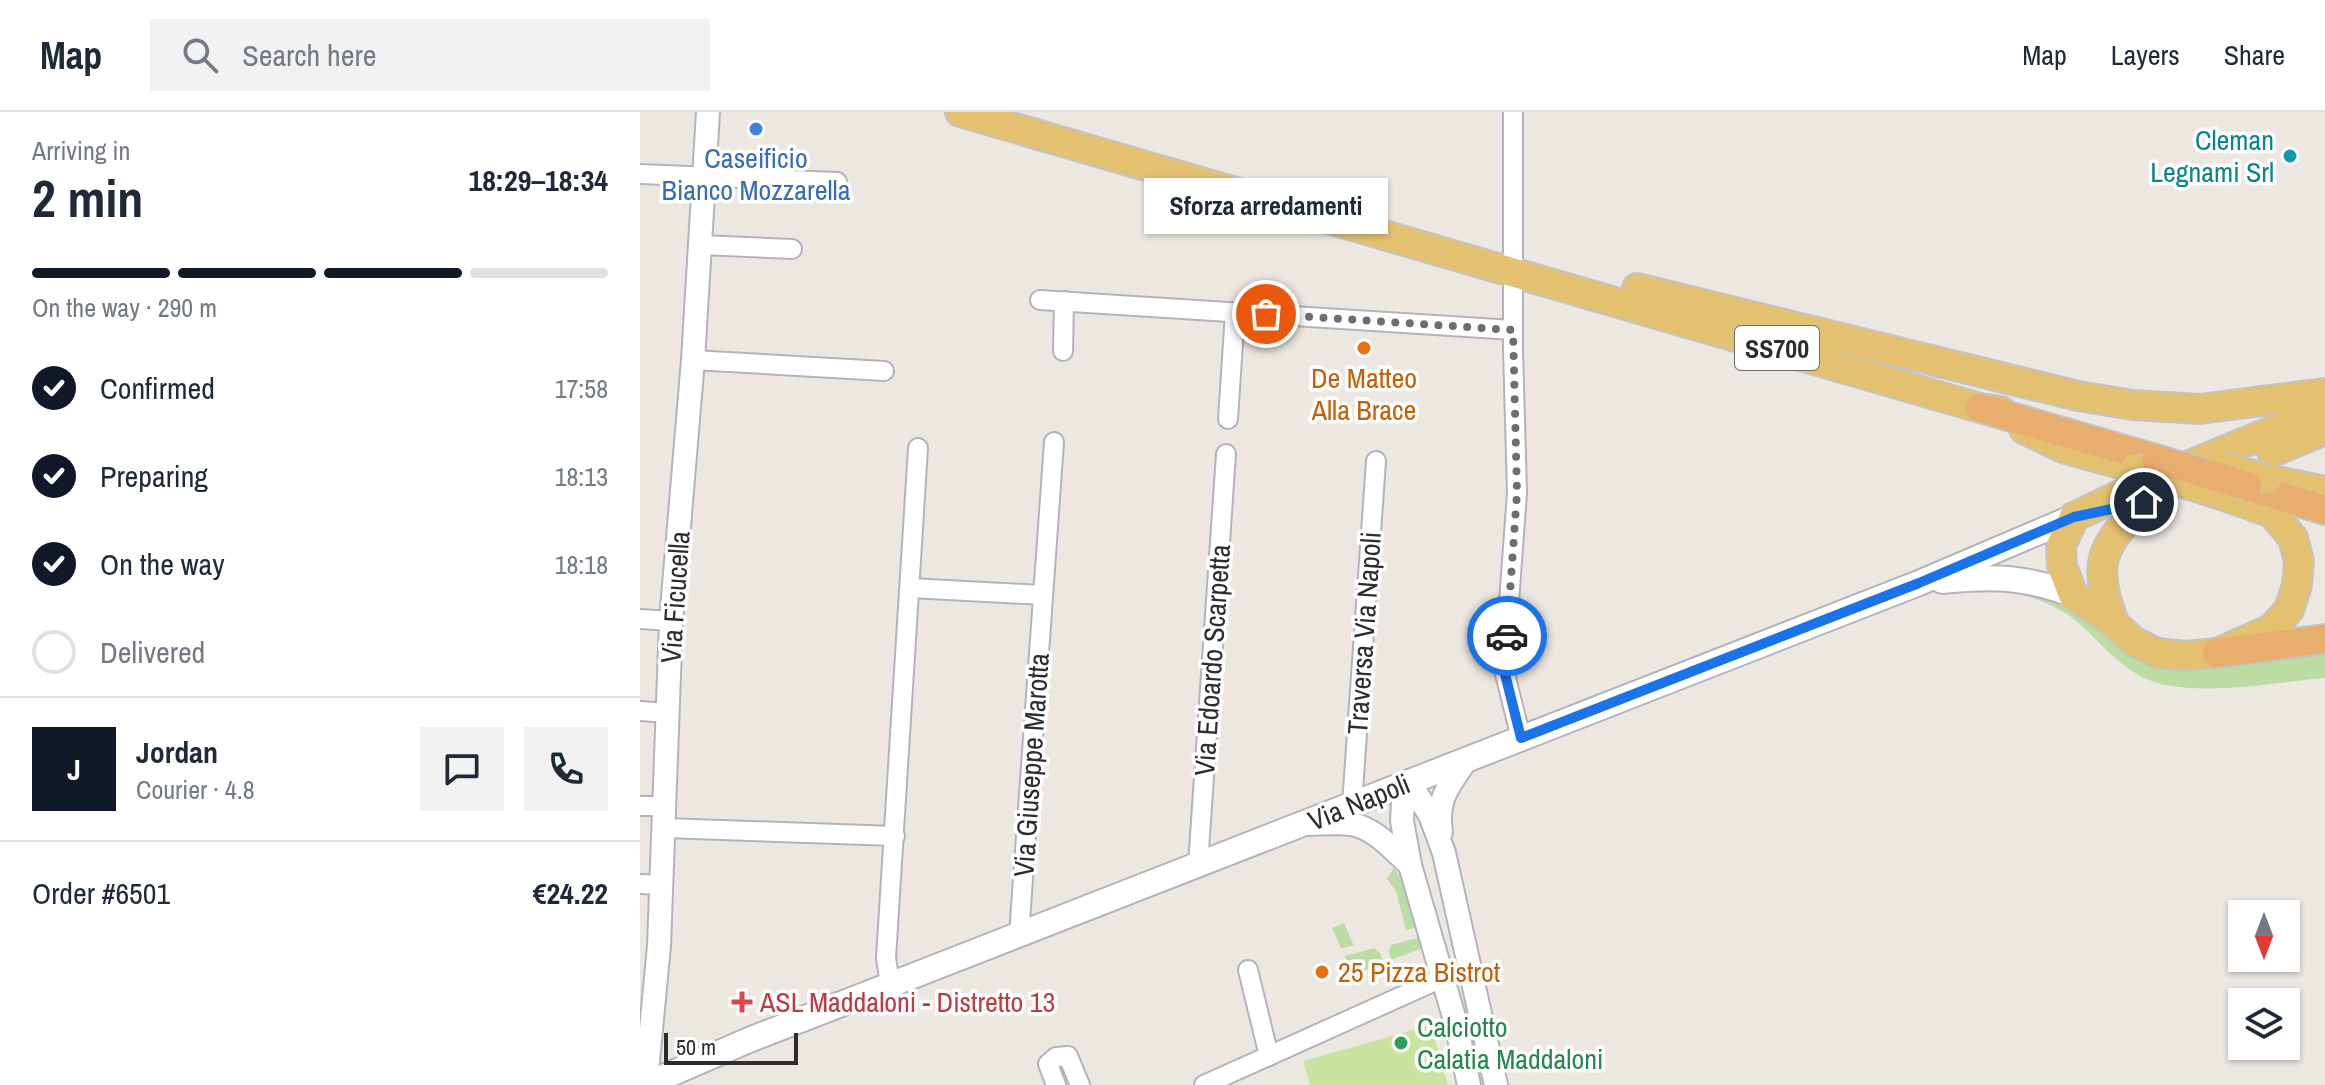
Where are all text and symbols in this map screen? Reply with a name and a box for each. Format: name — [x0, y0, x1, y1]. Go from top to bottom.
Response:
search box — [150, 19, 710, 91]
text: Map — [40, 30, 102, 81]
icon: search — [178, 33, 222, 77]
text: Search here — [242, 35, 376, 75]
text: Map — [2022, 36, 2067, 74]
text: Layers — [2111, 36, 2180, 74]
text: Share — [2224, 36, 2285, 74]
marker: Caseificio Bianco Mozzarella — [747, 120, 765, 138]
place label: Cleman Legnami Srl — [2150, 121, 2274, 191]
text: Arriving in — [32, 133, 130, 168]
place label: Caseificio Bianco Mozzarella — [662, 139, 851, 209]
marker: Cleman Legnami Srl — [2281, 147, 2299, 165]
text: 18:29–18:34 — [469, 160, 608, 200]
text: 2 min — [32, 163, 143, 233]
callout: Sforza arredamenti — [1144, 178, 1388, 234]
text: Sforza arredamenti — [1169, 188, 1363, 223]
pin — [1232, 280, 1300, 348]
text: On the way · 290 m — [32, 290, 217, 325]
icon: bag — [1244, 292, 1288, 336]
road number: SS700 — [1735, 326, 1819, 370]
marker: De Matteo Alla Brace — [1355, 339, 1373, 357]
place label: De Matteo Alla Brace — [1311, 359, 1417, 429]
icon: check — [32, 366, 76, 410]
text: Confirmed — [100, 368, 215, 408]
text: 17:58 — [555, 371, 608, 406]
icon: check — [32, 454, 76, 498]
text: Preparing — [100, 456, 208, 496]
text: 18:13 — [555, 459, 608, 494]
pin — [2110, 468, 2178, 536]
icon: home — [2122, 480, 2166, 524]
street label: Via Ficucella — [651, 529, 699, 664]
street label: Traversa Via Napoli — [1338, 530, 1390, 736]
icon: check — [32, 542, 76, 586]
street label: Via Edoardo Scarpetta — [1185, 543, 1239, 777]
text: On the way — [100, 544, 224, 584]
text: 18:18 — [555, 547, 608, 582]
courier — [1467, 596, 1547, 676]
icon: car — [1485, 614, 1529, 658]
text: Delivered — [100, 632, 205, 672]
street label: Via Giuseppe Marotta — [1004, 652, 1058, 878]
button: chat — [420, 727, 504, 811]
button: phone — [524, 727, 608, 811]
text: Jordan — [136, 732, 218, 772]
text: J — [67, 749, 81, 789]
street label: Via Napoli — [1302, 764, 1416, 840]
text: Courier · 4.8 — [136, 772, 255, 807]
text: Order #6501 — [32, 873, 170, 913]
text: €24.22 — [533, 873, 608, 913]
north arrow — [2228, 900, 2300, 972]
map controls — [2228, 900, 2300, 1060]
place label: 25 Pizza Bistrot — [1338, 953, 1500, 991]
marker: 25 Pizza Bistrot — [1313, 963, 1331, 981]
place label: ASL Maddaloni - Distretto 13 — [759, 983, 1055, 1021]
button: layers — [2228, 988, 2300, 1060]
marker: ASL Maddaloni - Distretto 13 — [731, 991, 753, 1013]
place label: Calciotto Calatia Maddaloni — [1417, 1008, 1603, 1078]
scale bar — [664, 1029, 798, 1065]
text: 50 m — [676, 1032, 716, 1062]
marker: Calciotto Calatia Maddaloni — [1392, 1034, 1410, 1052]

